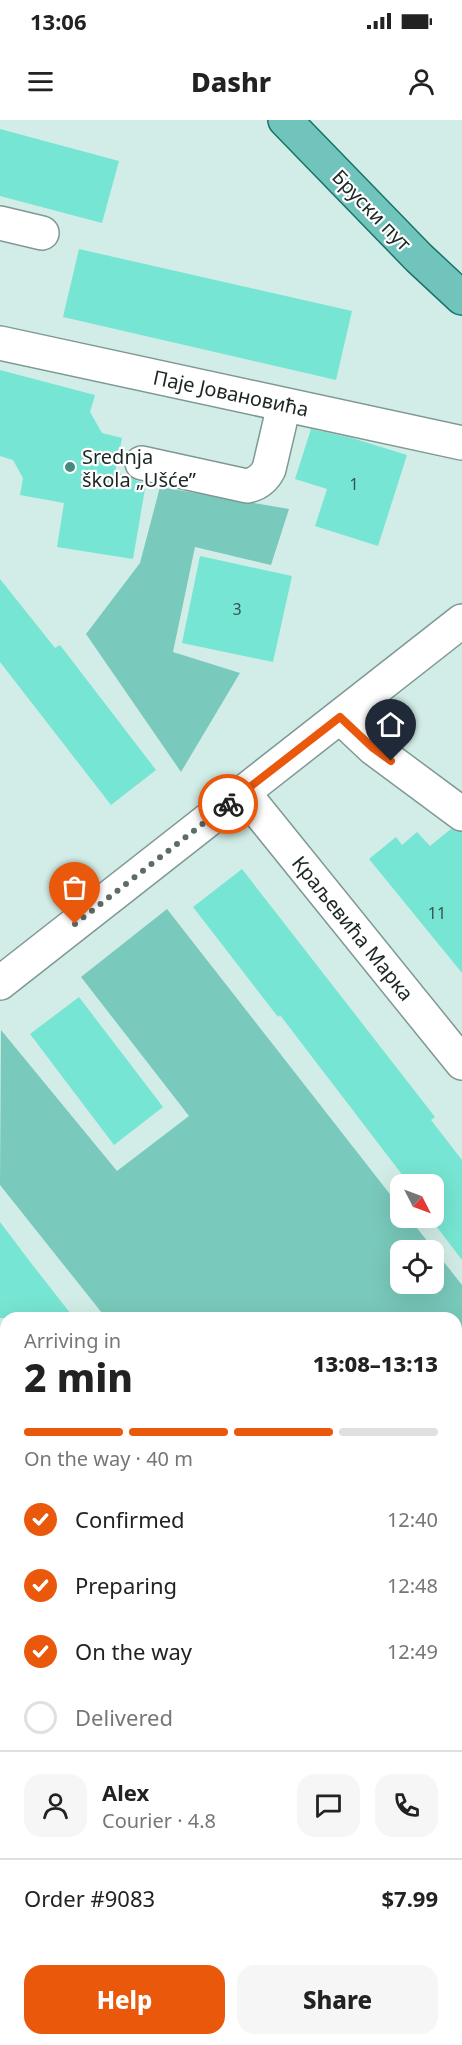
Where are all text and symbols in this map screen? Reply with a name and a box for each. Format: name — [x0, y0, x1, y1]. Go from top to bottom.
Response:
text: 13:06 — [30, 6, 87, 36]
text: Dashr — [191, 63, 271, 100]
icon: menu — [24, 65, 57, 98]
icon: person — [405, 65, 438, 98]
street label: Бруски пут — [326, 164, 418, 256]
street label: Паје Јовановића — [151, 363, 311, 423]
place label: Srednja škola „Ušće” — [82, 443, 196, 493]
marker: Srednja škola „Ušće” — [63, 460, 77, 474]
house number: 1 — [349, 473, 359, 495]
house number: 3 — [232, 598, 242, 620]
pin — [365, 699, 416, 761]
icon: home — [374, 708, 407, 741]
courier — [198, 774, 258, 834]
icon: bike — [212, 788, 245, 821]
street label: Краљевића Марка — [286, 850, 420, 1006]
pin — [49, 862, 100, 924]
icon: bag — [58, 871, 91, 904]
house number: 11 — [428, 902, 446, 924]
north arrow — [390, 1174, 444, 1228]
map controls — [390, 1174, 444, 1294]
button: locate — [390, 1240, 444, 1294]
text: Arriving in — [24, 1327, 121, 1354]
text: 13:08–13:13 — [313, 1348, 438, 1378]
text: 2 min — [24, 1350, 133, 1403]
text: On the way · 40 m — [24, 1445, 193, 1472]
icon: check — [24, 1503, 57, 1536]
text: Confirmed — [75, 1504, 185, 1534]
text: 12:40 — [387, 1506, 438, 1533]
icon: check — [24, 1569, 57, 1602]
text: Preparing — [75, 1570, 177, 1600]
text: 12:48 — [387, 1572, 438, 1599]
icon: check — [24, 1635, 57, 1668]
text: On the way — [75, 1636, 192, 1666]
text: 12:49 — [387, 1638, 438, 1665]
text: Delivered — [75, 1702, 173, 1732]
button: person — [24, 1774, 87, 1837]
button: chat — [297, 1774, 360, 1837]
button: phone — [375, 1774, 438, 1837]
text: Alex — [102, 1777, 149, 1807]
text: Courier · 4.8 — [102, 1807, 216, 1834]
text: Order #9083 — [24, 1883, 155, 1913]
text: $7.99 — [381, 1883, 438, 1913]
button: Help — [24, 1965, 225, 2034]
button: Share — [237, 1965, 438, 2034]

